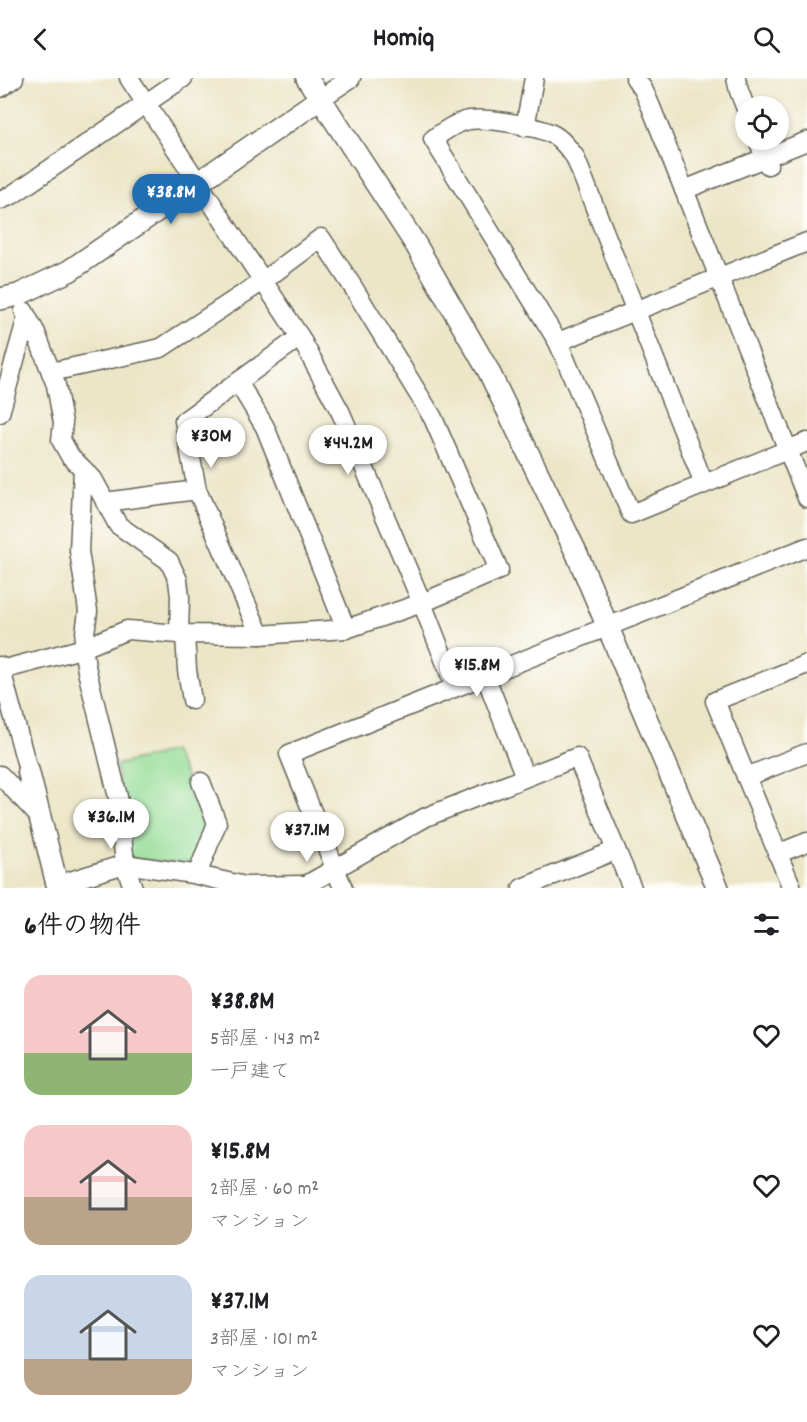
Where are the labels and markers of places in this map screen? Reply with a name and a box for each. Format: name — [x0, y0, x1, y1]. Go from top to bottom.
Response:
pin: ¥38.8M — [122, 174, 220, 225]
pin: ¥30M — [175, 418, 247, 469]
pin: ¥44.2M — [299, 425, 397, 476]
pin: ¥15.8M — [428, 647, 526, 698]
pin: ¥36.1M — [62, 799, 160, 850]
pin: ¥37.1M — [258, 812, 356, 863]

